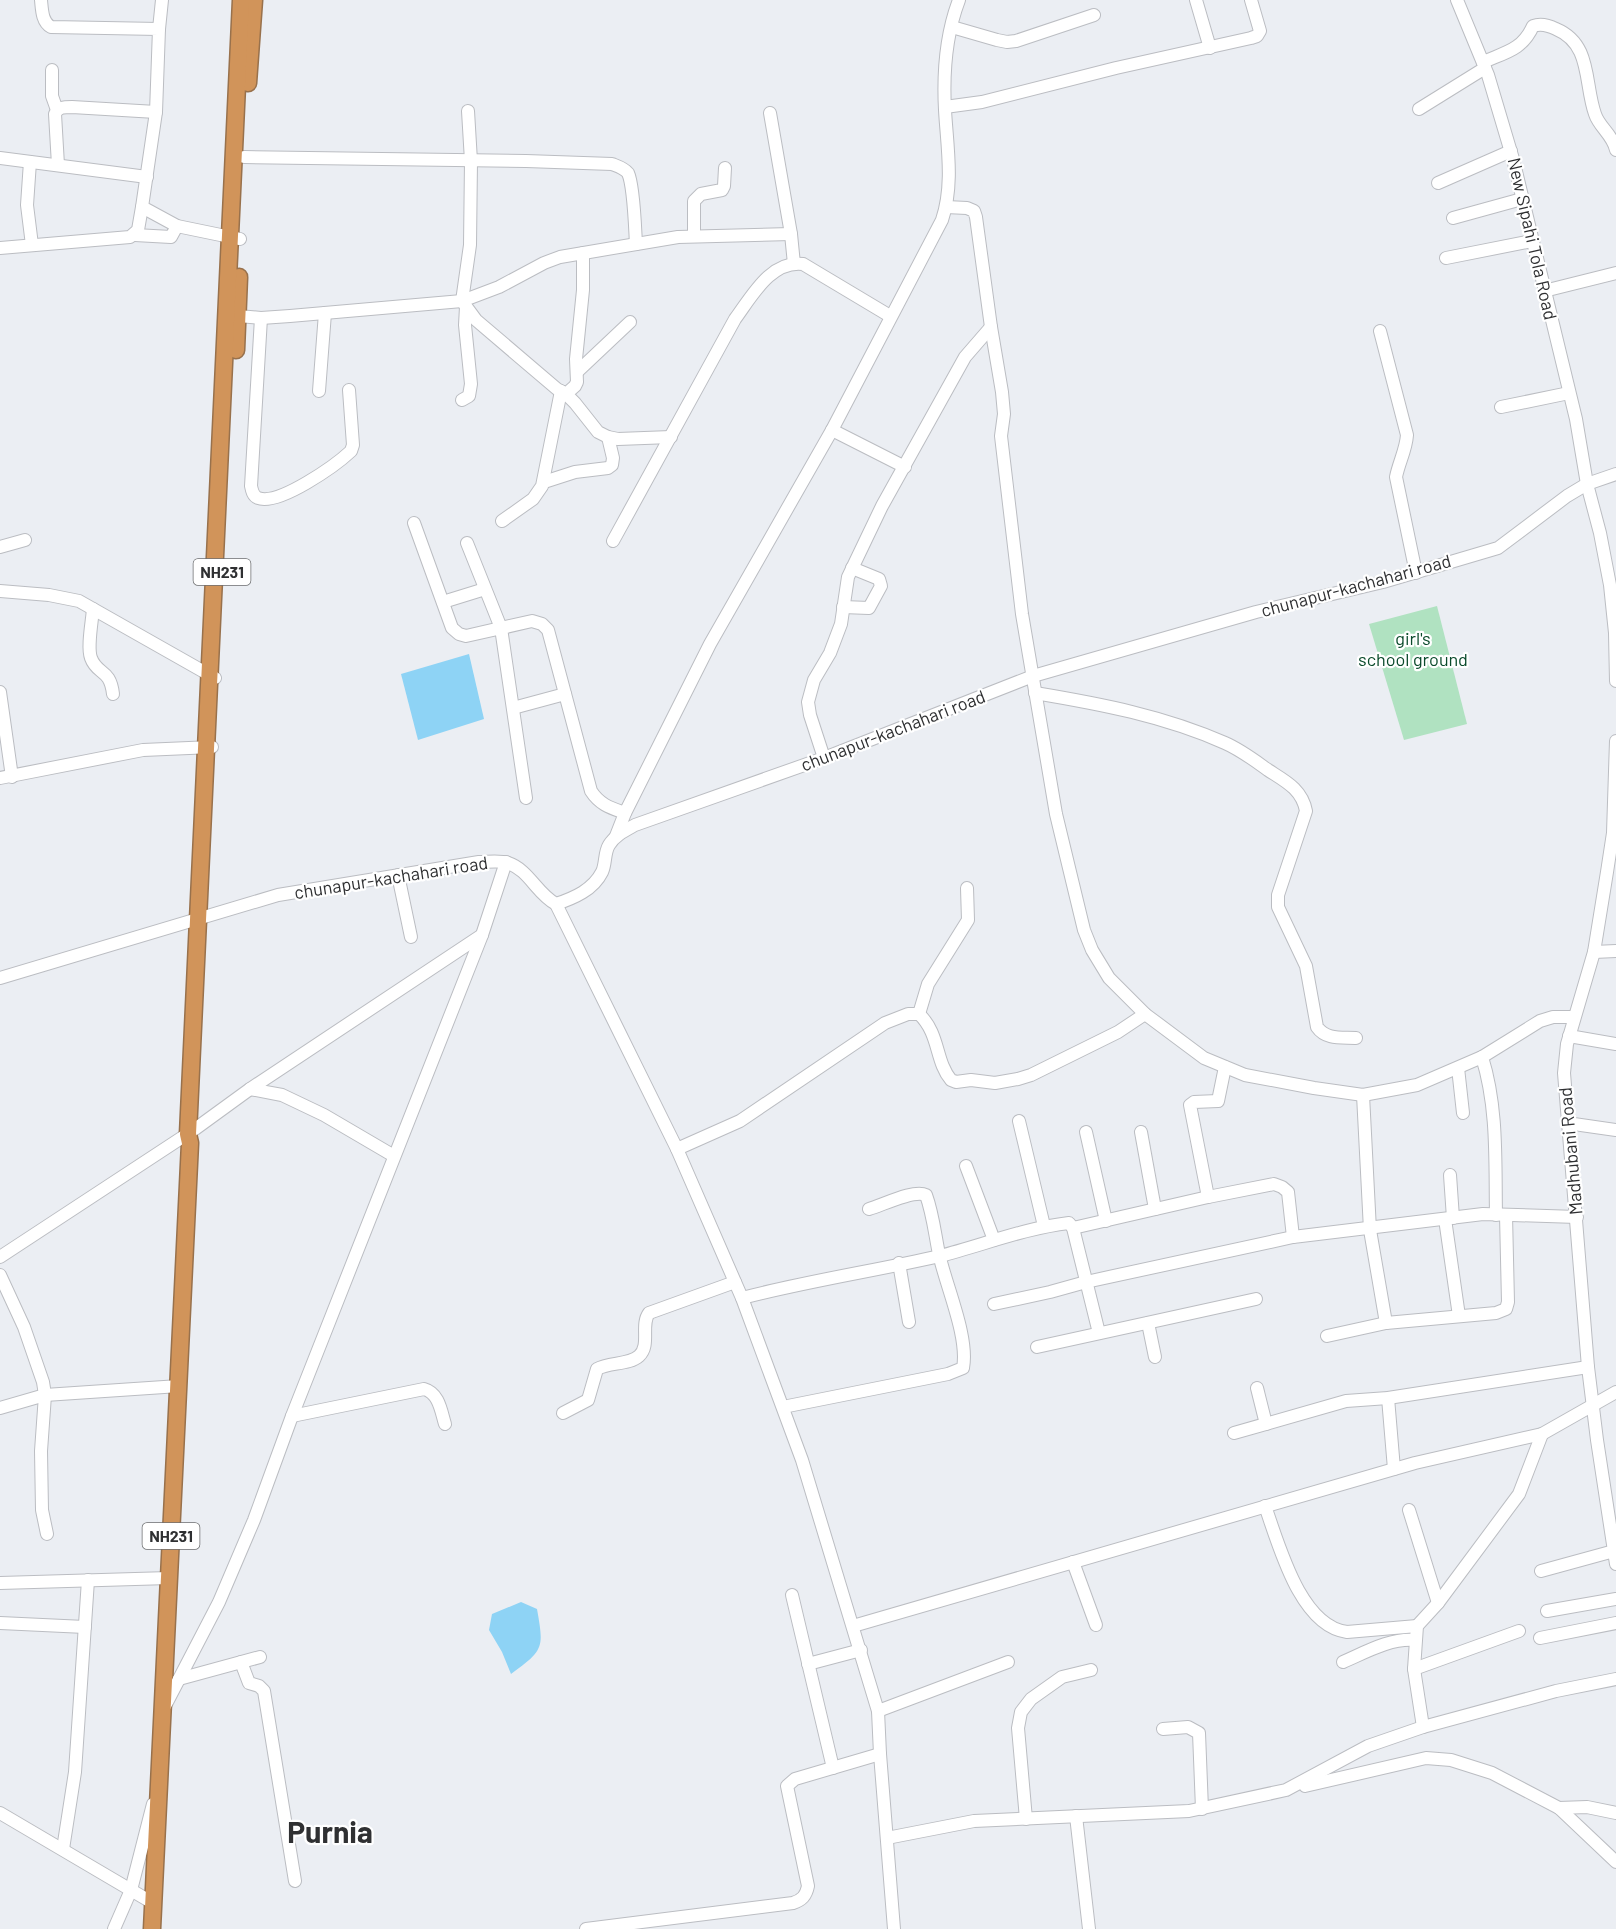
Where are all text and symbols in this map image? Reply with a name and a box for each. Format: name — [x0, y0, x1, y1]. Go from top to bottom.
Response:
street label: New Sipahi Tola Road — [1504, 156, 1562, 322]
street label: chunapur-kachahari road — [1258, 549, 1453, 621]
road number: NH231 — [194, 559, 250, 585]
park label: girl's school ground — [1358, 627, 1468, 670]
street label: chunapur-kachahari road — [797, 685, 988, 775]
street label: chunapur-kachahari road — [292, 851, 489, 903]
street label: Madhubani Road — [1553, 1086, 1587, 1216]
road number: NH231 — [142, 1523, 200, 1549]
district label: Purnia — [287, 1813, 373, 1849]

